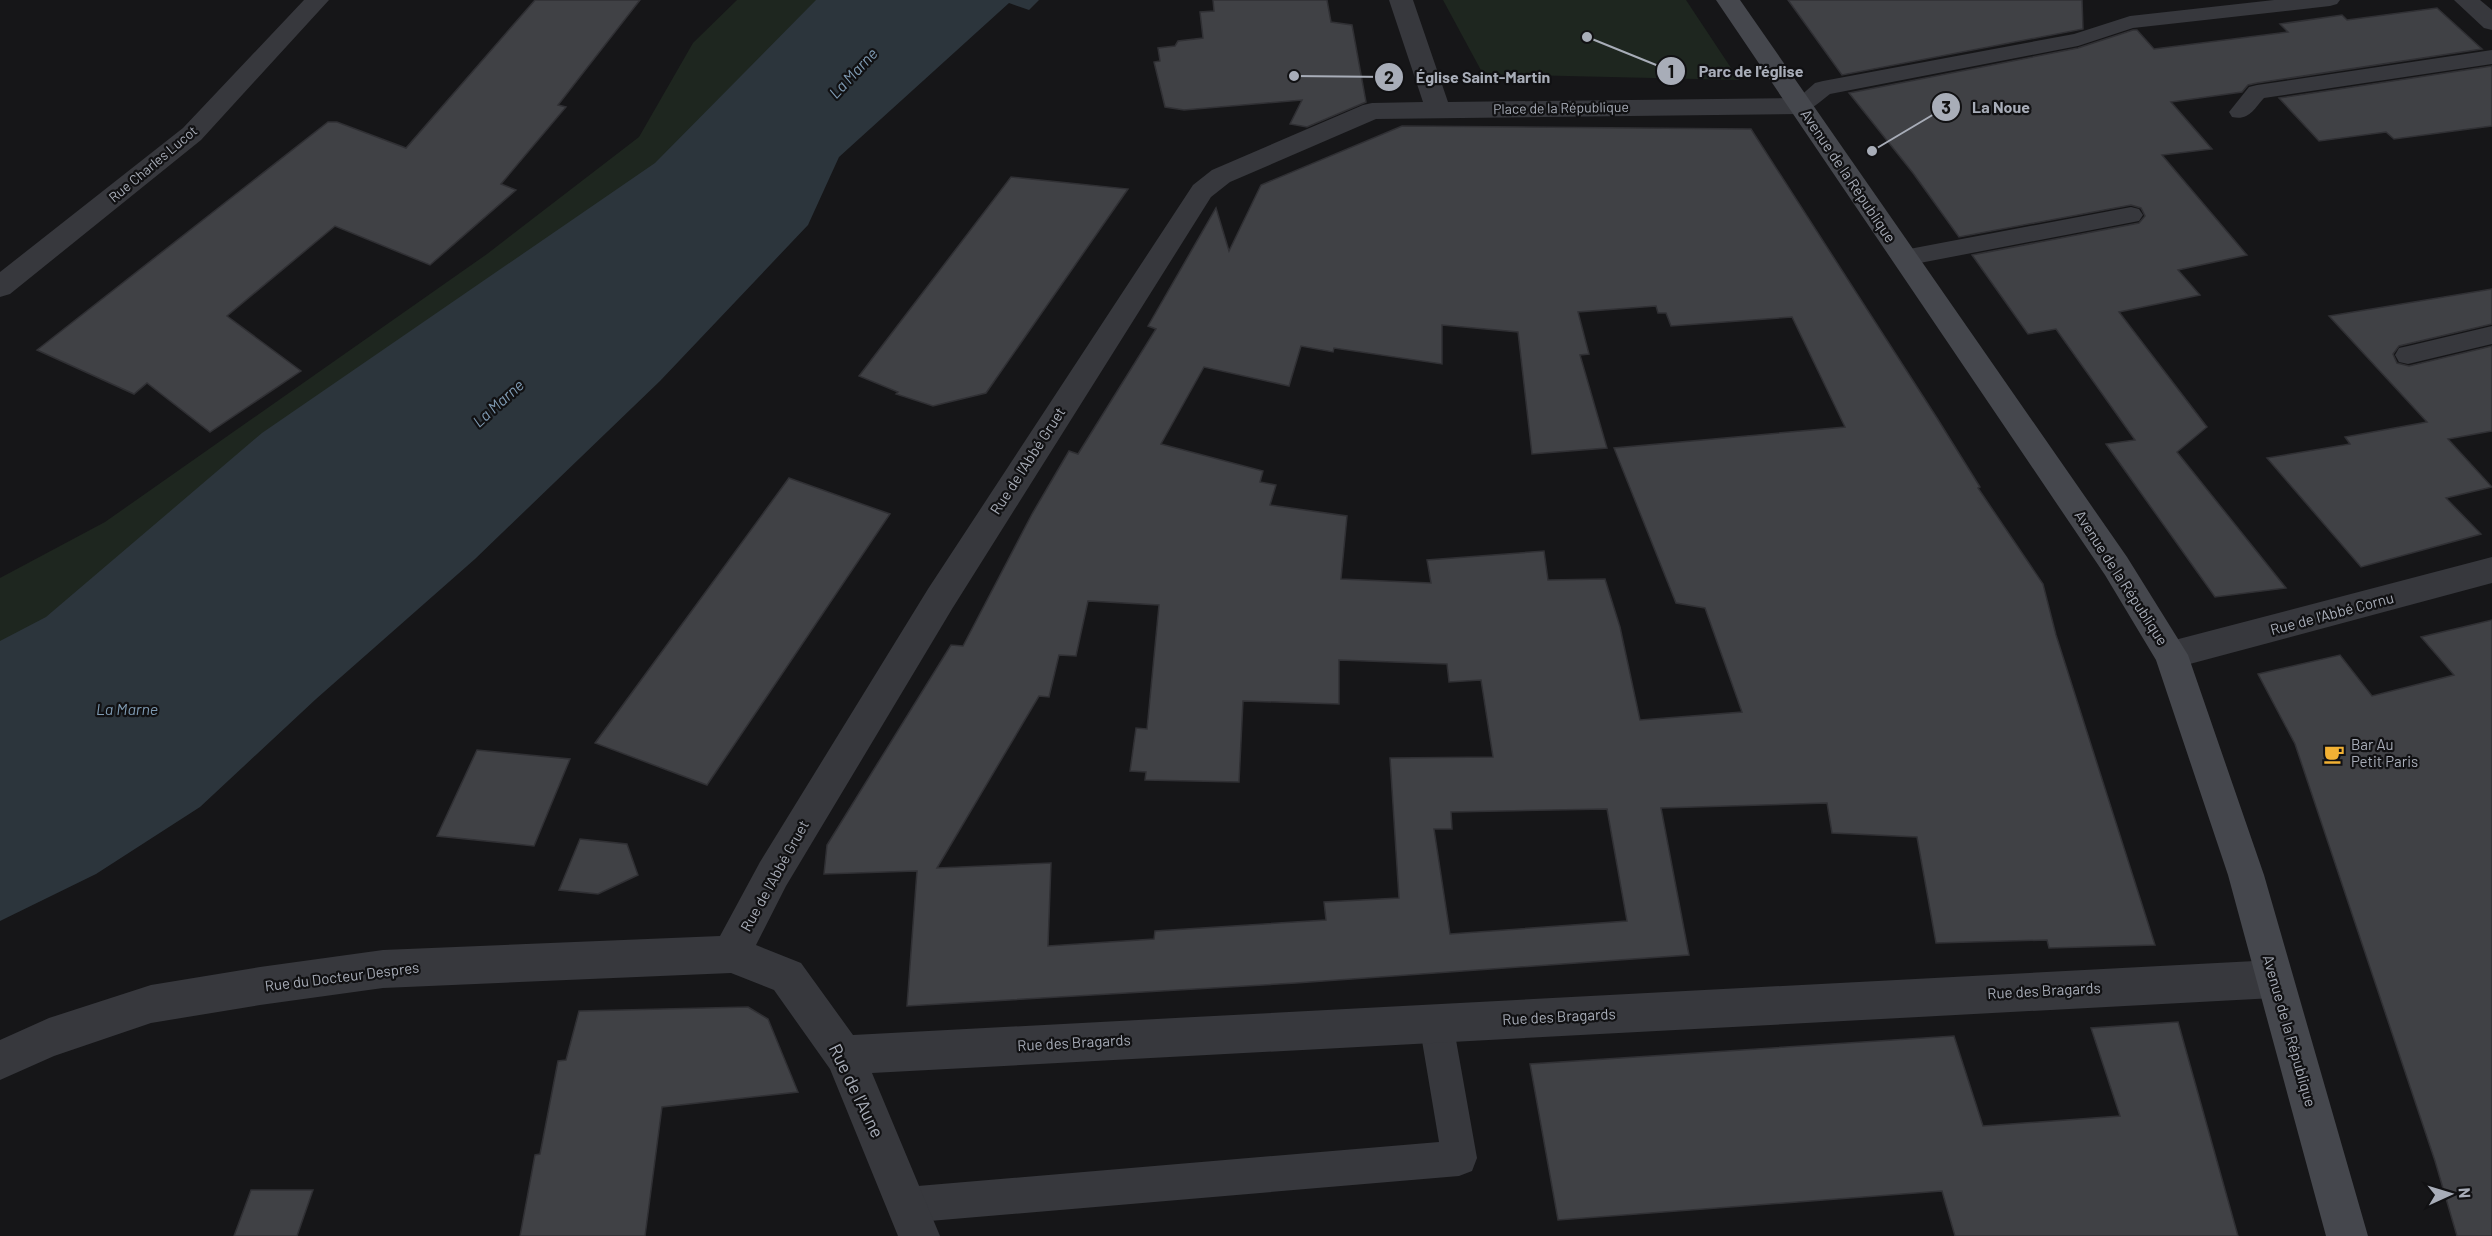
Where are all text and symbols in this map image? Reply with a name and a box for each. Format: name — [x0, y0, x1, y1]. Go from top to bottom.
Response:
water label: La Marne — [824, 43, 881, 102]
callout: Parc de l'église — [1656, 54, 1815, 88]
callout: Église Saint-Martin — [1374, 60, 1562, 94]
text: 1 — [1668, 60, 1674, 82]
text: Parc de l'église — [1699, 61, 1804, 80]
text: 2 — [1384, 66, 1394, 88]
text: Église Saint-Martin — [1416, 67, 1550, 86]
callout: La Noue — [1931, 90, 2042, 124]
text: 3 — [1941, 96, 1951, 118]
text: La Noue — [1972, 97, 2030, 116]
street label: Place de la République — [1493, 98, 1629, 117]
street label: Avenue de la République — [1797, 105, 1900, 246]
street label: Rue Charles Lucot — [105, 122, 200, 206]
water label: La Marne — [468, 375, 527, 430]
street label: Rue de l'Abbé Gruet — [986, 403, 1069, 517]
street label: Avenue de la République — [2071, 507, 2172, 648]
street label: Rue de l'Abbé Cornu — [2268, 588, 2395, 638]
water label: La Marne — [96, 699, 158, 718]
place label: Bar Au Petit Paris — [2351, 735, 2418, 770]
cafe icon: Bar Au Petit Paris — [2322, 742, 2346, 766]
street label: Rue de l'Abbé Gruet — [736, 817, 812, 934]
street label: Avenue de la République — [2260, 953, 2320, 1109]
street label: Rue du Docteur Despres — [264, 958, 420, 994]
street label: Rue des Bragards — [1987, 978, 2101, 1002]
street label: Rue des Bragards — [1502, 1004, 1616, 1028]
street label: Rue des Bragards — [1017, 1030, 1131, 1054]
street label: Rue de l'Aune — [825, 1040, 889, 1141]
north arrow — [2420, 1164, 2480, 1224]
text: N — [2456, 1187, 2475, 1199]

